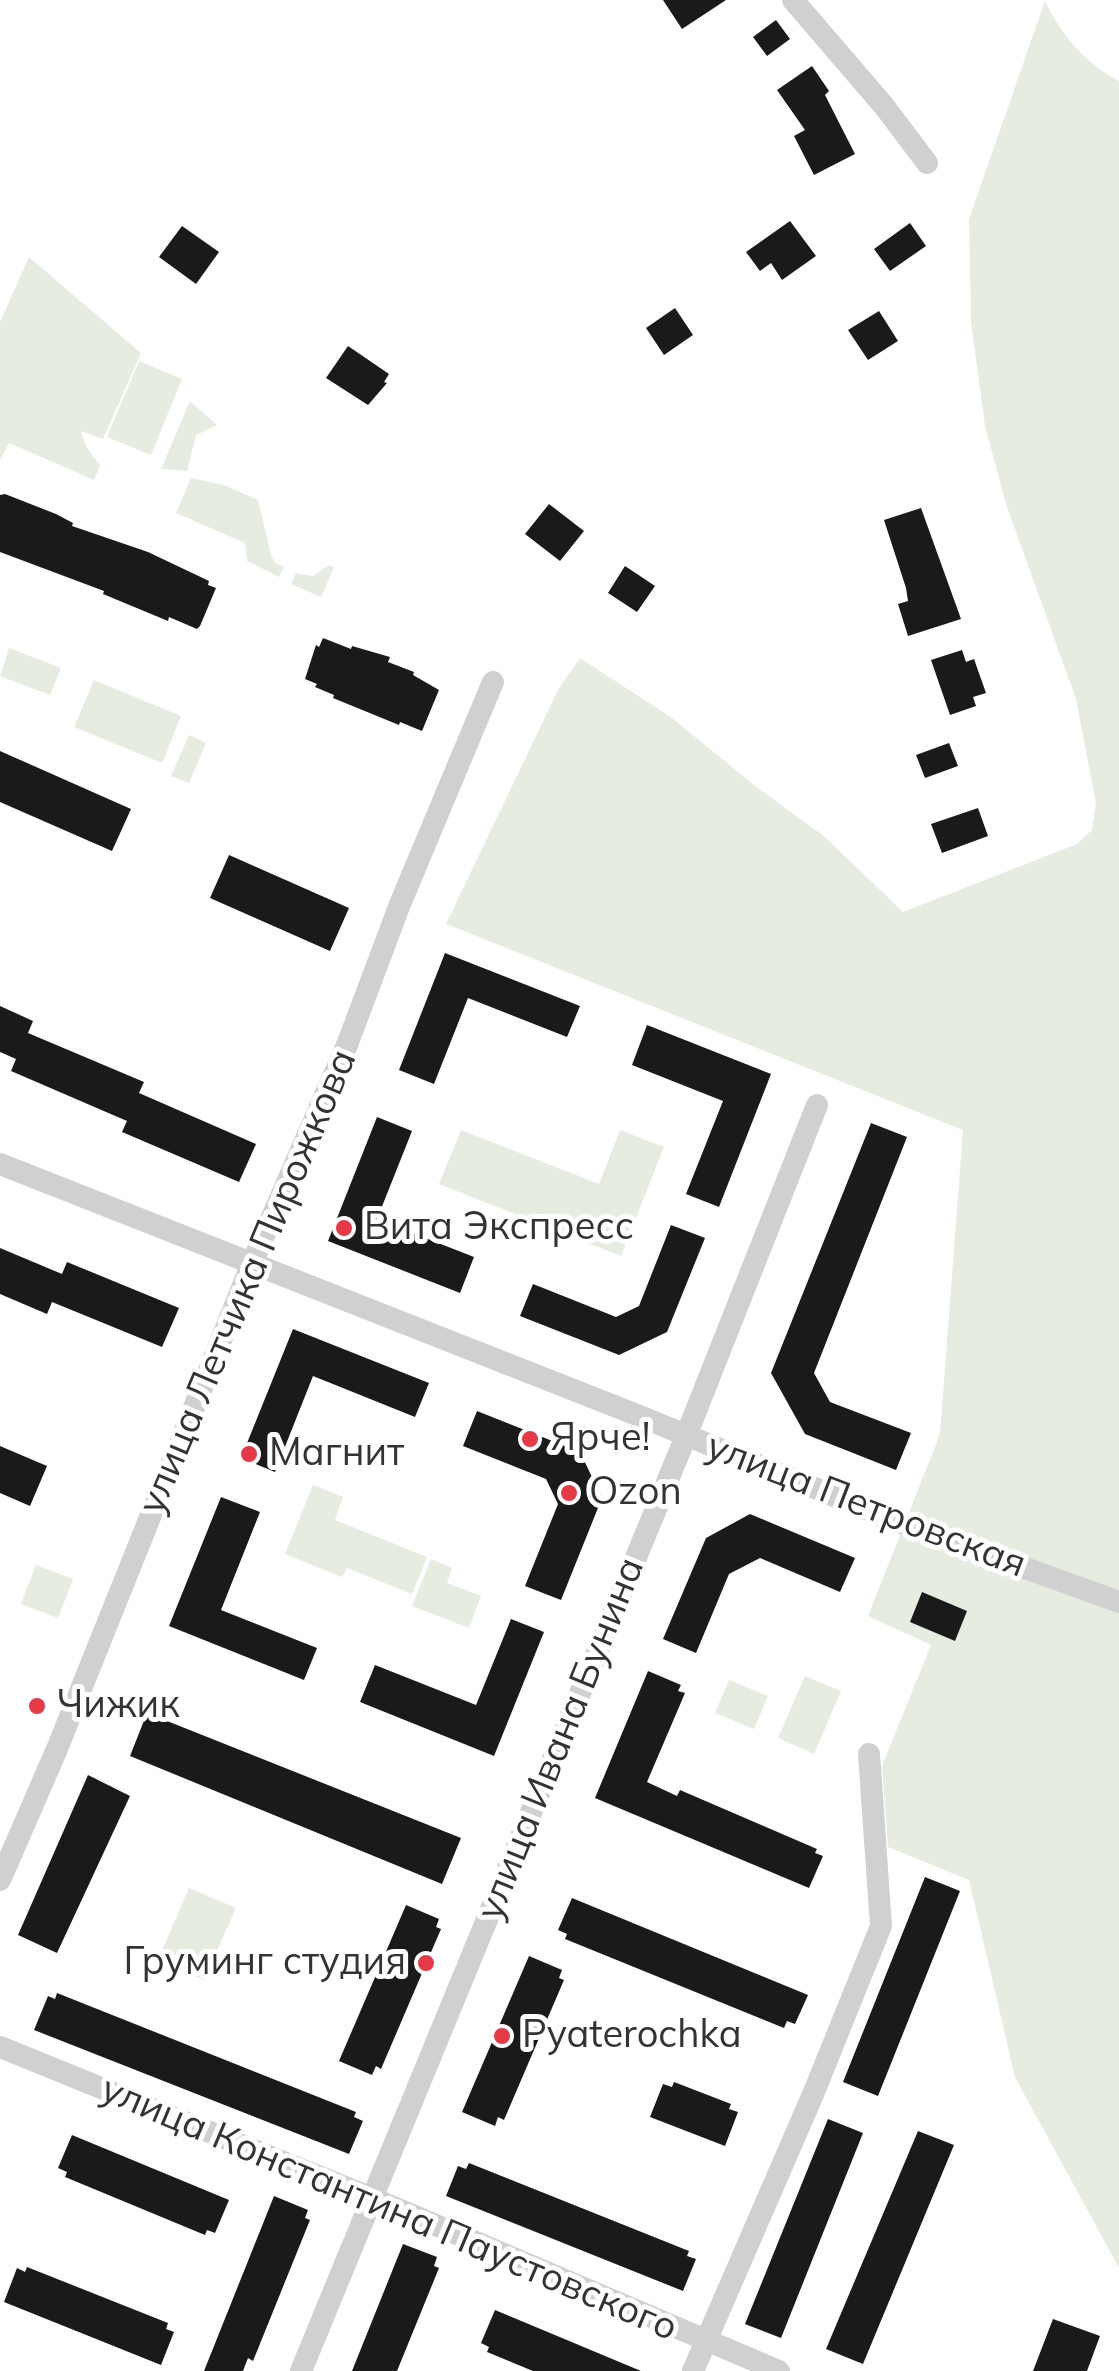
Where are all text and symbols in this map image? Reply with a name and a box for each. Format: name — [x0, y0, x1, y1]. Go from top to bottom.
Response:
street label: улица Летчика Пирожкова — [129, 1043, 367, 1521]
place label: Вита Экспресс — [364, 1205, 634, 1251]
marker: Вита Экспресс — [333, 1217, 355, 1239]
place label: Ярче! — [550, 1416, 650, 1462]
street label: улица Петровская — [700, 1424, 1032, 1588]
marker: Ярче! — [519, 1428, 541, 1450]
place label: Магнит — [269, 1431, 404, 1477]
marker: Магнит — [238, 1443, 260, 1465]
place label: Ozon — [589, 1470, 682, 1516]
marker: Ozon — [558, 1482, 580, 1504]
street label: улица Ивана Бунина — [467, 1551, 655, 1927]
place label: Чижик — [57, 1683, 180, 1729]
marker: Чижик — [26, 1695, 48, 1717]
place label: Груминг студия — [123, 1940, 406, 1986]
marker: Груминг студия — [415, 1952, 437, 1974]
place label: Pyaterochka — [522, 2013, 742, 2059]
marker: Pyaterochka — [491, 2025, 513, 2047]
street label: улица Константина Паустовского — [94, 2067, 684, 2351]

